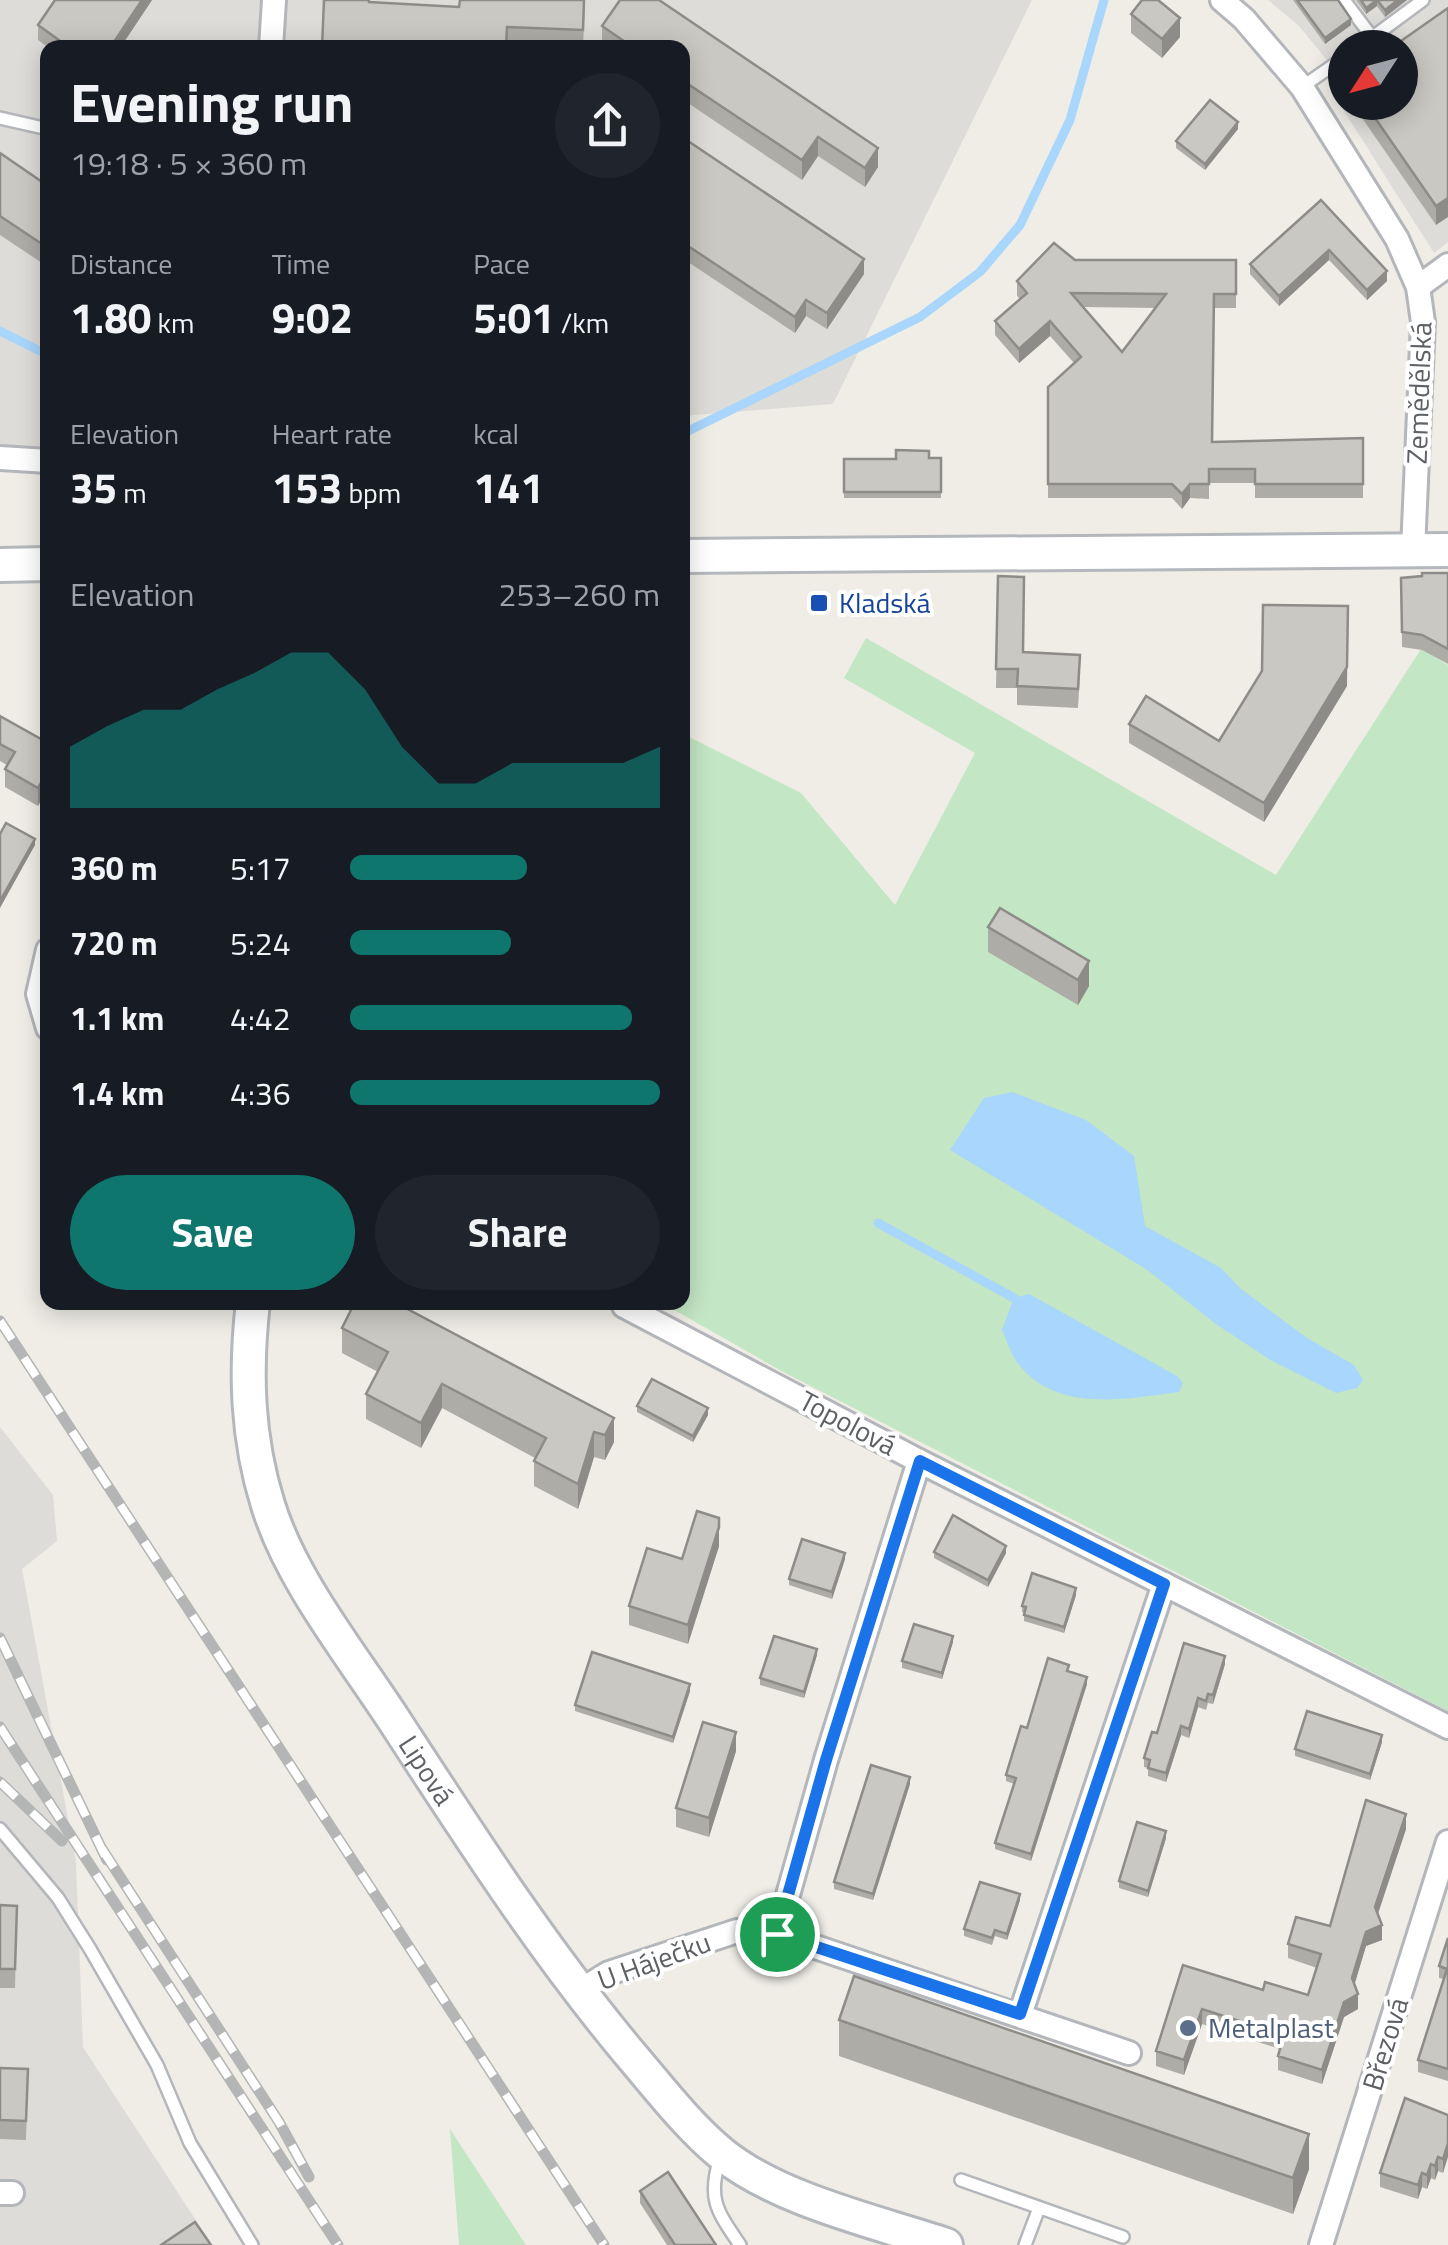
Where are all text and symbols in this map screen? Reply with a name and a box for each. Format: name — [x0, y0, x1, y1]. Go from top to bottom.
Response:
north arrow — [1328, 30, 1418, 120]
map controls — [1328, 30, 1418, 120]
text: Evening run — [70, 60, 353, 143]
button: share — [555, 73, 660, 178]
text: 19:18 · 5 × 360 m — [70, 139, 307, 187]
text: Distance — [70, 242, 172, 285]
text: Time — [272, 242, 330, 285]
text: Pace — [473, 242, 530, 285]
text: 1.80 — [70, 285, 151, 349]
text: 9:02 — [272, 285, 353, 349]
text: 5:01 — [473, 285, 555, 349]
text: km — [151, 301, 194, 344]
text: /km — [555, 301, 609, 344]
street label: Zemědělská — [1395, 321, 1442, 465]
text: Elevation — [70, 412, 179, 455]
text: Heart rate — [272, 412, 392, 455]
text: kcal — [473, 412, 519, 455]
text: 35 — [70, 455, 117, 519]
text: 153 — [272, 455, 342, 519]
text: 141 — [473, 455, 544, 519]
text: m — [117, 471, 147, 514]
text: bpm — [342, 471, 401, 514]
text: Elevation — [70, 570, 194, 618]
text: 253–260 m — [498, 570, 660, 618]
place label: Kladská — [839, 581, 931, 624]
marker: Kladská — [808, 592, 830, 614]
text: 360 m — [70, 844, 158, 892]
text: 5:17 — [230, 844, 291, 892]
text: 720 m — [70, 919, 158, 967]
text: 5:24 — [230, 919, 291, 967]
text: 1.1 km — [70, 994, 164, 1042]
text: 4:42 — [230, 994, 291, 1042]
text: 1.4 km — [70, 1069, 164, 1117]
text: 4:36 — [230, 1069, 291, 1117]
button: Save — [70, 1175, 355, 1290]
button: Share — [375, 1175, 660, 1290]
street label: Topolová — [792, 1379, 905, 1466]
street label: Lipová — [388, 1726, 466, 1814]
pin — [735, 1892, 820, 1977]
icon: arrive — [750, 1907, 805, 1962]
street label: U Háječku — [591, 1920, 717, 2001]
street label: Březová — [1350, 1992, 1419, 2096]
place label: Metalplast — [1208, 2006, 1334, 2049]
marker: Metalplast — [1177, 2017, 1199, 2039]

